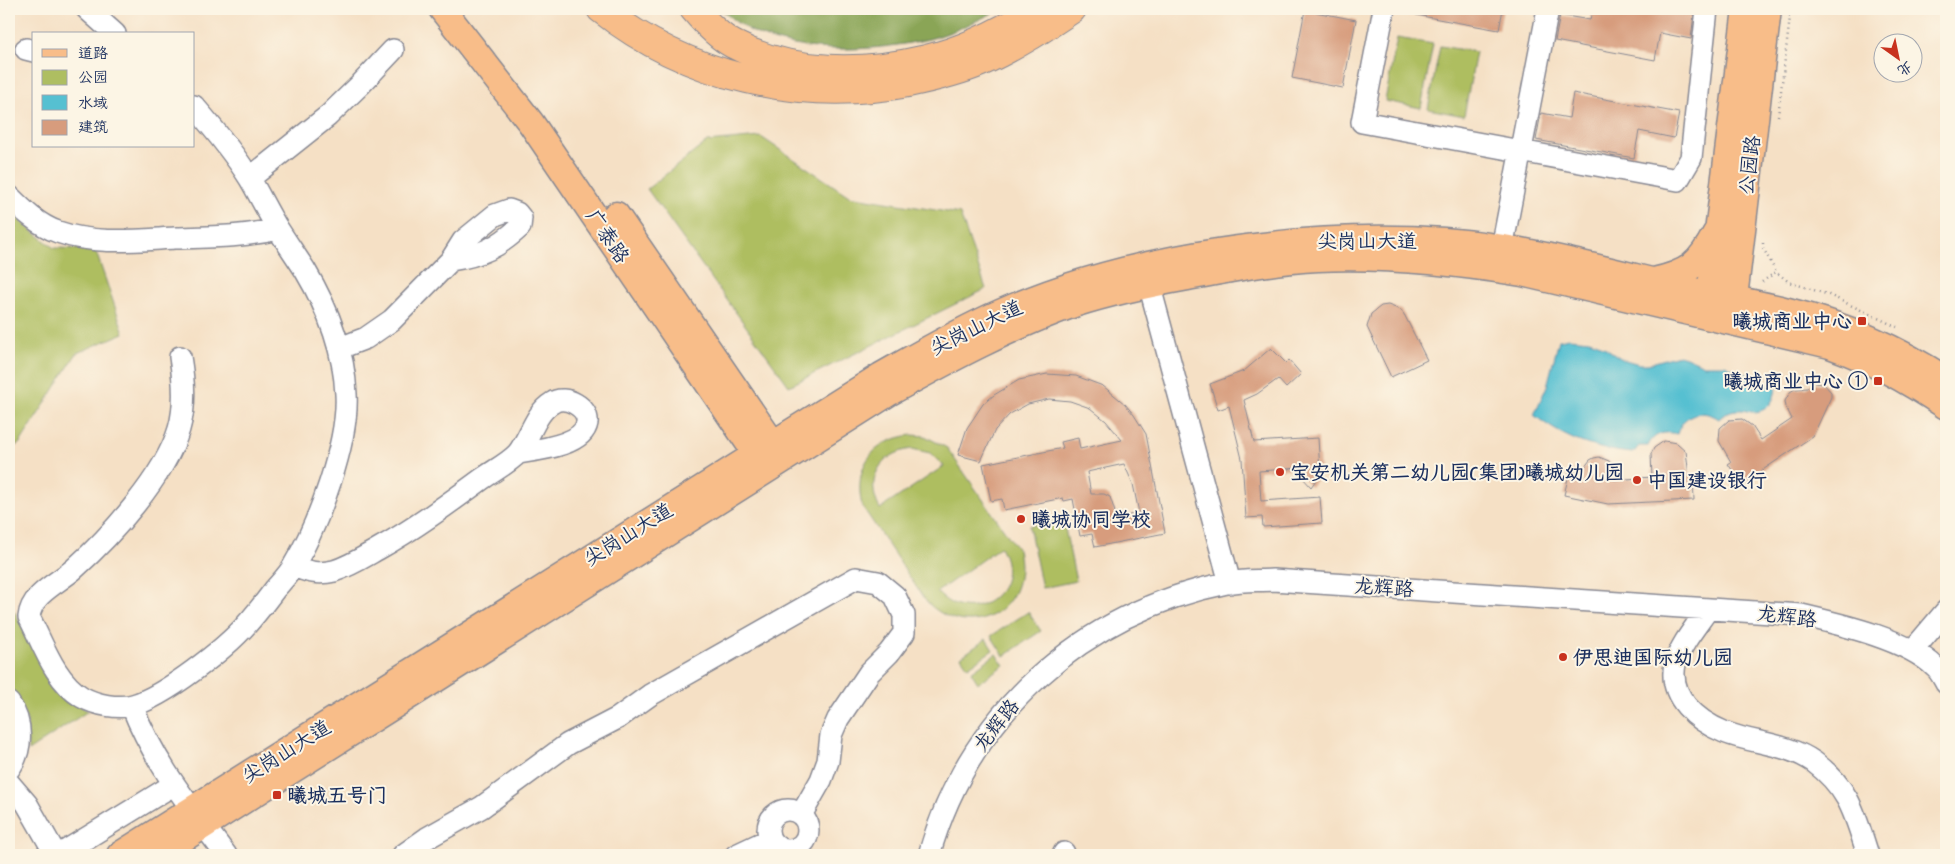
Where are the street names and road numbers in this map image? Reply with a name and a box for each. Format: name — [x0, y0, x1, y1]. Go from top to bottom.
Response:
street label: 公园路 — [1733, 133, 1770, 197]
street label: 广泰路 — [577, 204, 635, 271]
street label: 尖岗山大道 — [1317, 229, 1417, 258]
street label: 尖岗山大道 — [926, 294, 1028, 364]
street label: 尖岗山大道 — [579, 497, 679, 575]
street label: 龙辉路 — [1353, 573, 1416, 606]
street label: 龙辉路 — [1755, 600, 1819, 637]
street label: 龙辉路 — [968, 693, 1028, 759]
street label: 尖岗山大道 — [237, 714, 337, 792]

